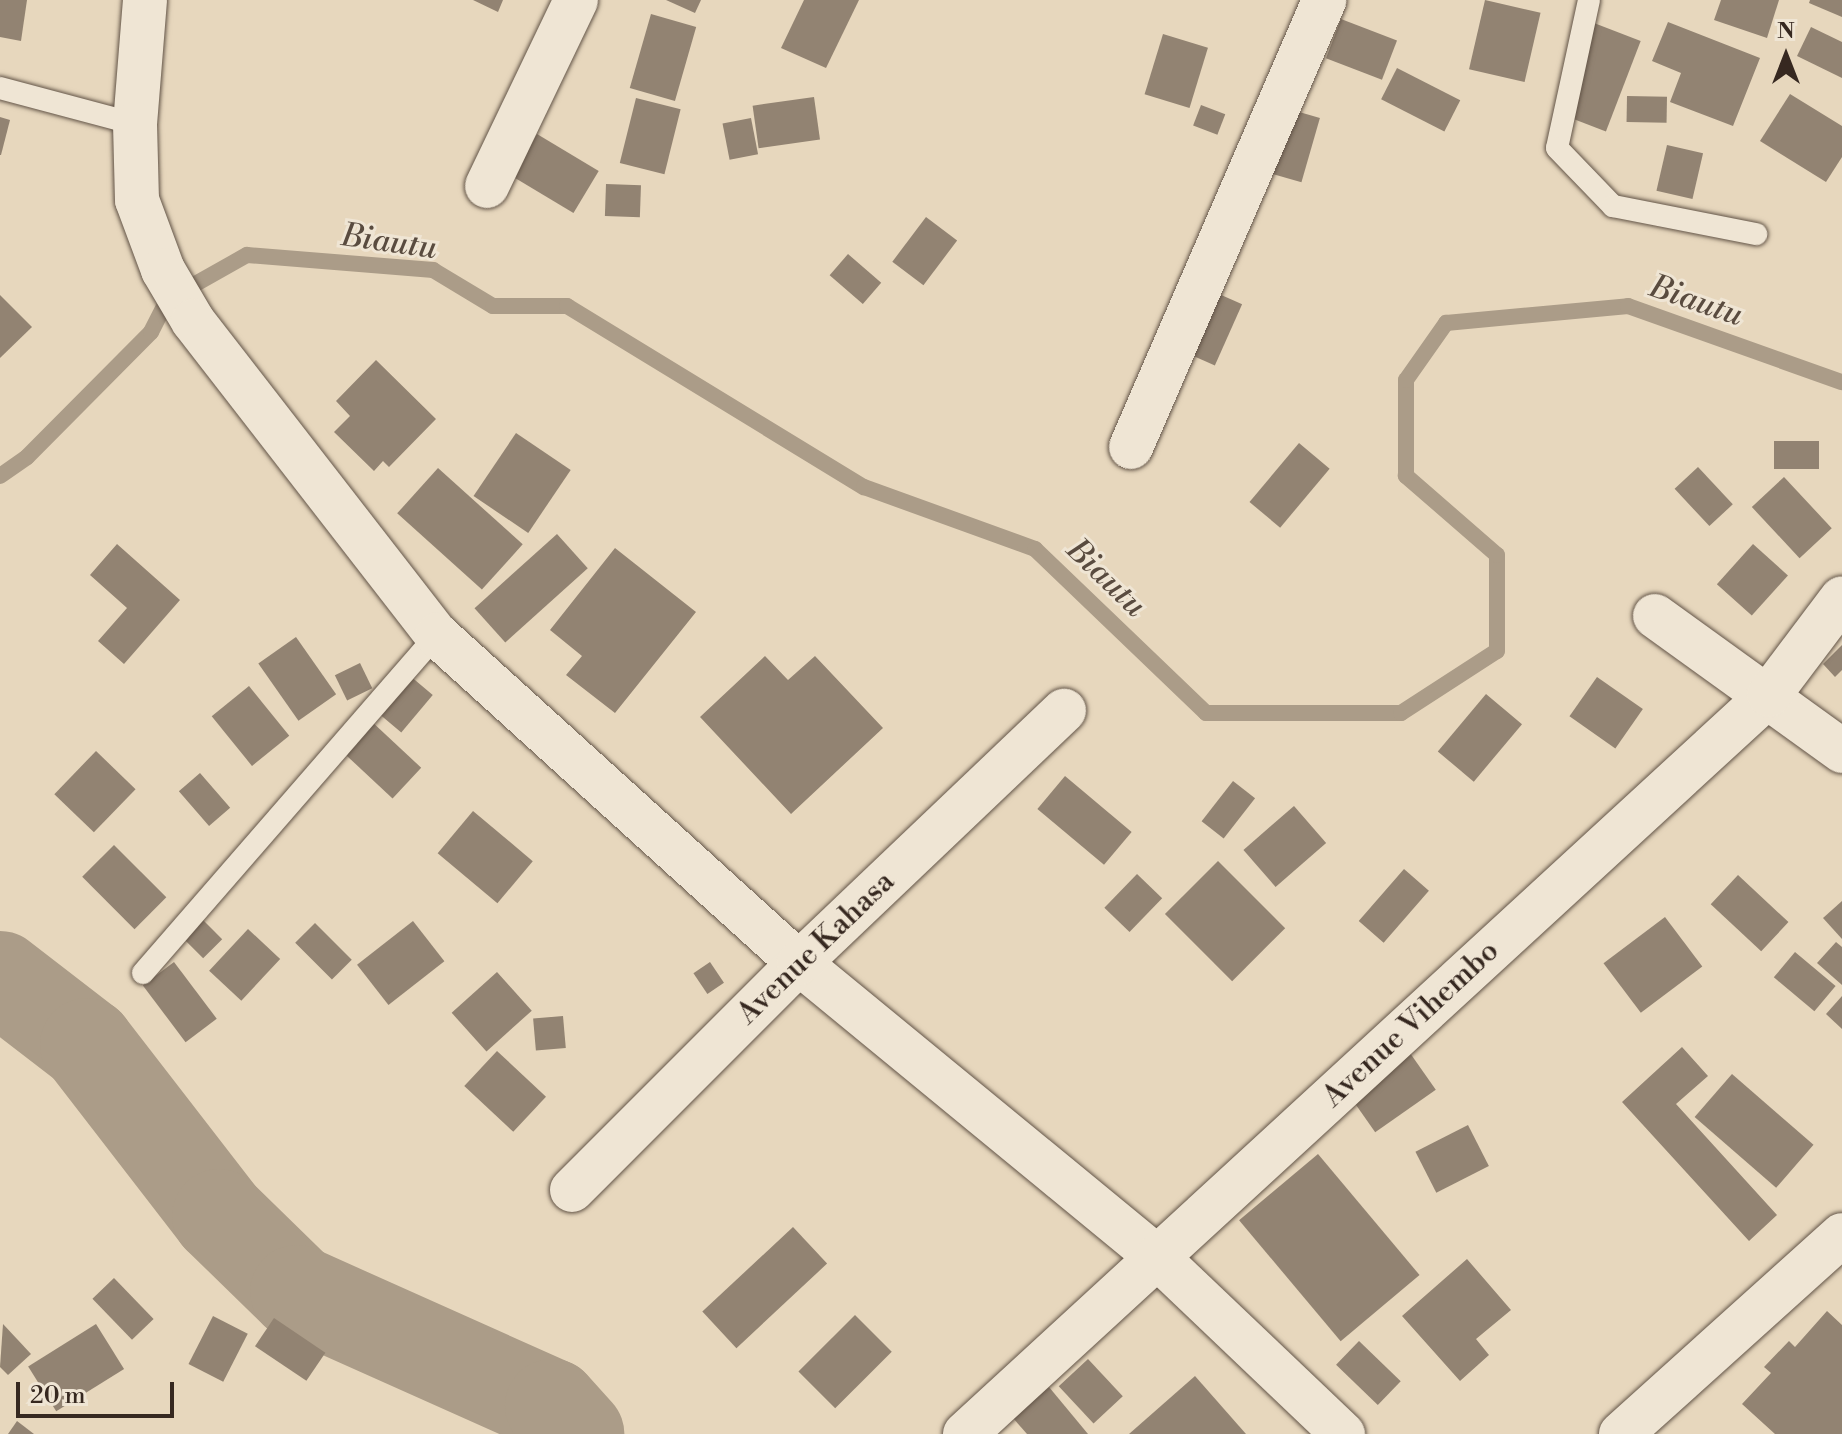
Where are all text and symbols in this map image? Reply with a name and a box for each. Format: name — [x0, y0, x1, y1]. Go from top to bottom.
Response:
north arrow — [1746, 16, 1826, 96]
text: N — [1777, 18, 1795, 45]
water label: Biautu — [339, 216, 439, 268]
water label: Biautu — [1644, 267, 1748, 335]
water label: Biautu — [1058, 531, 1154, 625]
street label: Avenue Kahasa — [730, 864, 902, 1032]
street label: Avenue Vihembo — [1315, 933, 1507, 1115]
scale bar — [20, 1366, 178, 1416]
text: 20 m — [30, 1381, 86, 1411]

